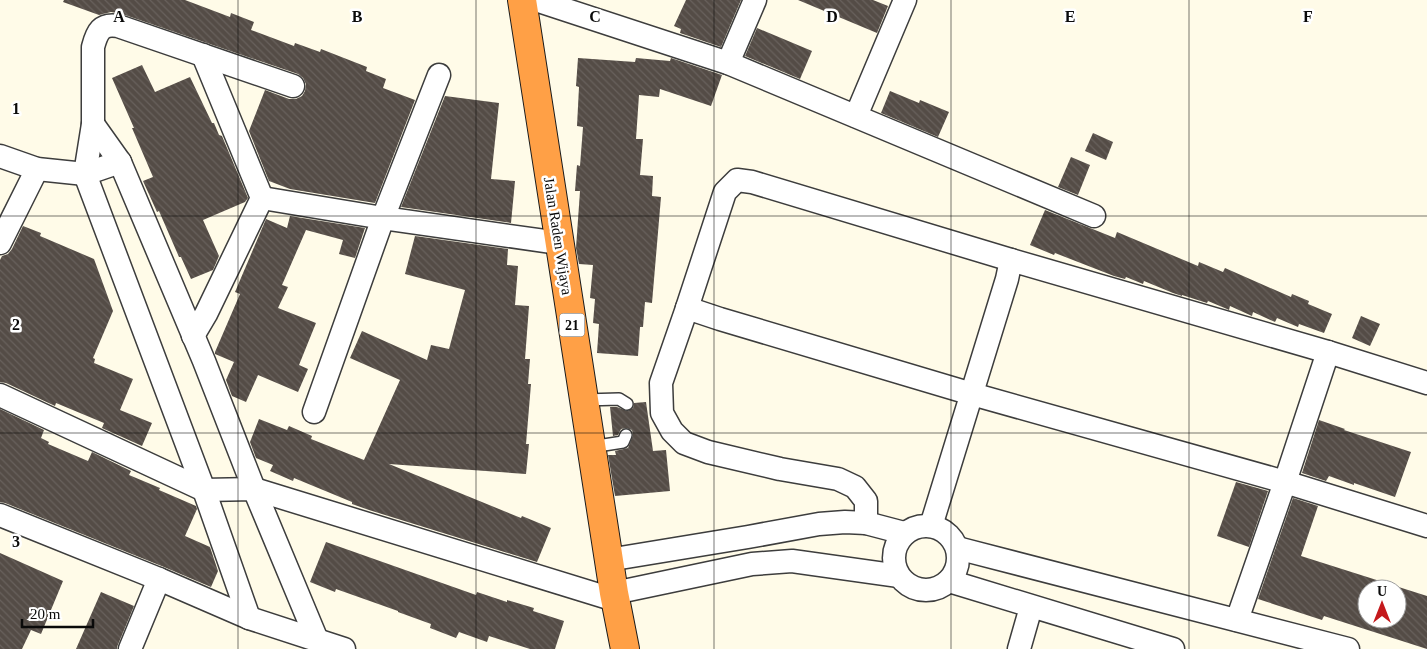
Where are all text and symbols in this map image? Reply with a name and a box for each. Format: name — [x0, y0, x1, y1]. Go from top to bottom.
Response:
text: A — [113, 8, 125, 25]
text: B — [352, 8, 363, 25]
text: C — [589, 8, 601, 25]
text: D — [826, 8, 838, 25]
text: E — [1065, 8, 1075, 25]
text: F — [1303, 8, 1313, 25]
text: 1 — [12, 100, 20, 117]
street label: Jalan Raden Wijaya — [541, 176, 575, 296]
road number: 21 — [560, 314, 584, 336]
text: 2 — [12, 316, 20, 333]
text: 3 — [12, 533, 20, 550]
north arrow — [1357, 579, 1407, 629]
text: U — [1377, 584, 1387, 599]
scale bar — [22, 596, 94, 628]
text: 20 m — [30, 606, 61, 622]

